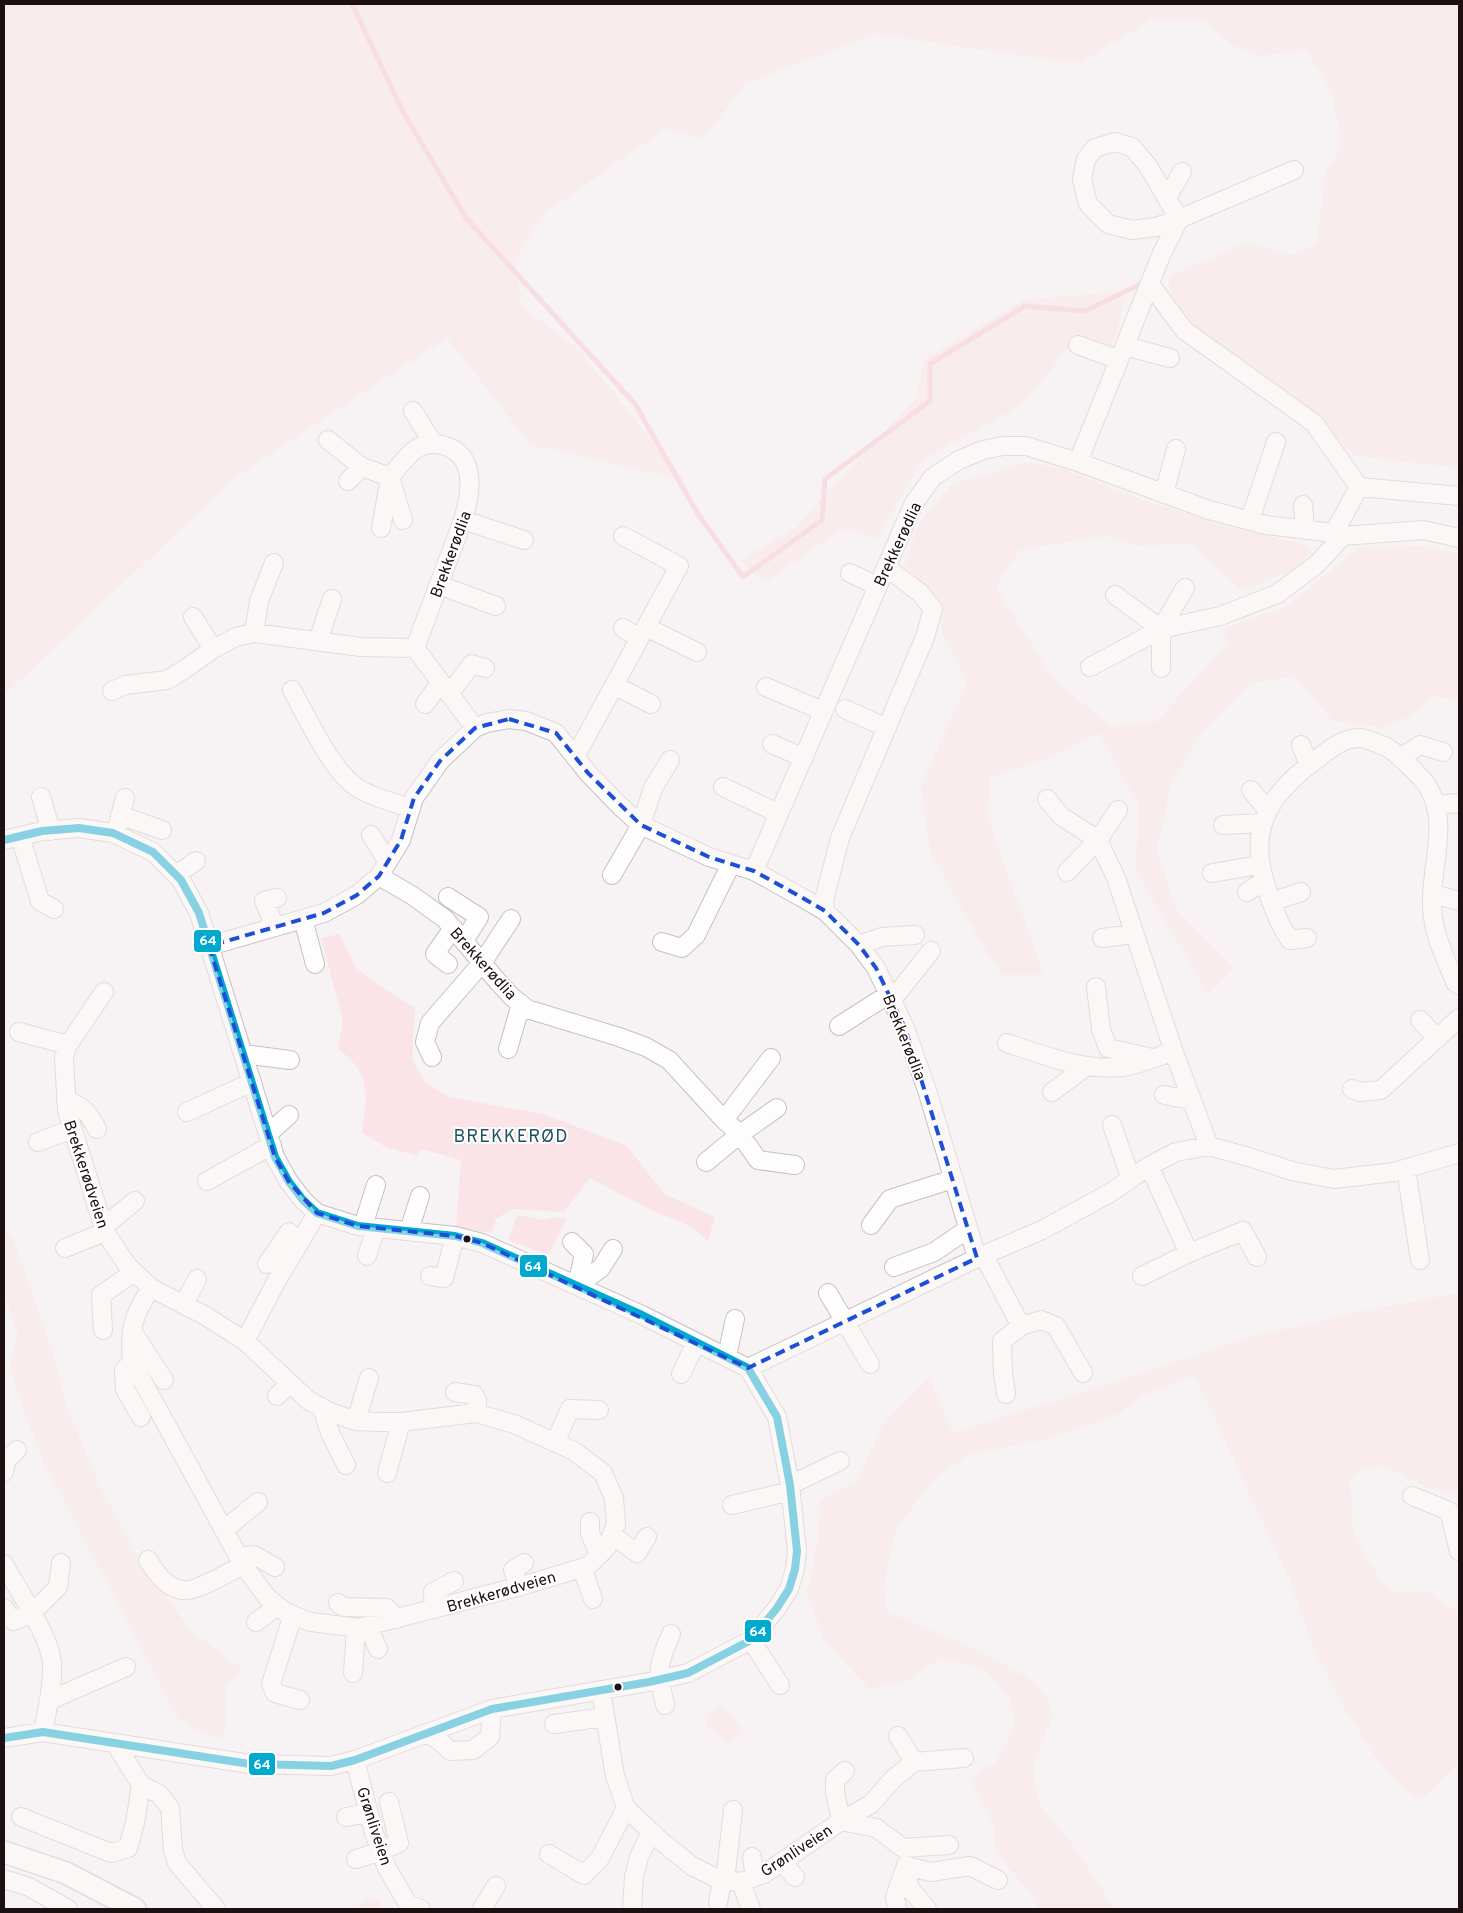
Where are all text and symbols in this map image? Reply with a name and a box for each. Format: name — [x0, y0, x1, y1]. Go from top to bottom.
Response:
street label: Brekkerødlia — [871, 499, 927, 590]
street label: Brekkerødlia — [427, 509, 477, 601]
street label: Brekkerødlia — [445, 924, 520, 1005]
line badge: 64 — [193, 929, 222, 953]
text: 64 — [199, 933, 217, 950]
street label: Brekkerødlia — [877, 992, 929, 1084]
street label: Brekkerødveien — [58, 1118, 112, 1231]
district label: BREKKERØD — [454, 1126, 568, 1149]
unlabelled marker — [462, 1234, 472, 1244]
line badge: 64 — [519, 1254, 548, 1278]
text: 64 — [524, 1259, 542, 1276]
street label: Brekkerødveien — [445, 1568, 559, 1618]
line badge: 64 — [744, 1619, 772, 1643]
text: 64 — [749, 1624, 767, 1641]
unlabelled marker — [613, 1682, 623, 1692]
line badge: 64 — [248, 1752, 276, 1776]
text: 64 — [253, 1757, 271, 1774]
street label: Grønliveien — [351, 1785, 395, 1868]
street label: Grønliveien — [757, 1821, 837, 1882]

